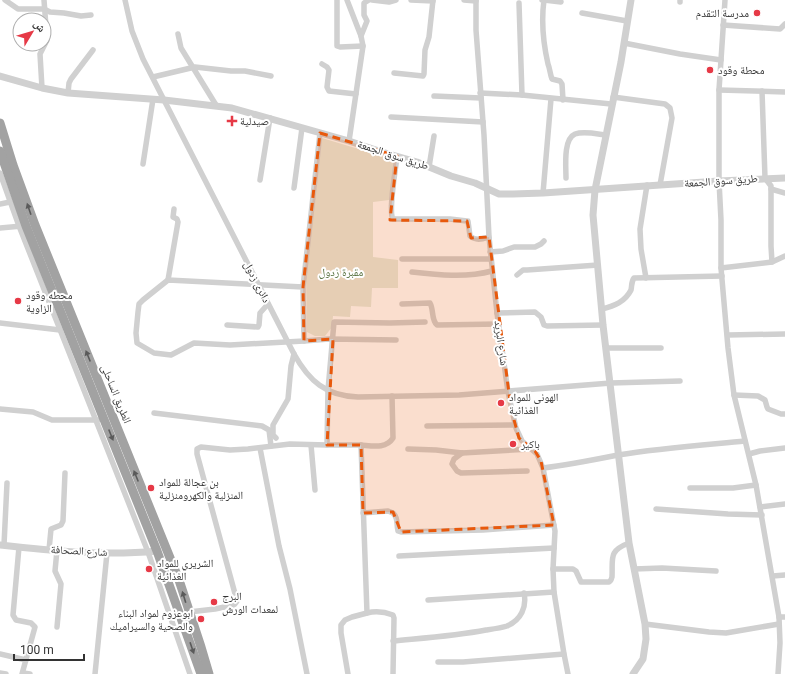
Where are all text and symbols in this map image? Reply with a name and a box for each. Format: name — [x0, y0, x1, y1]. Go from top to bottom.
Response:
place label: مدرسة التقدم — [696, 7, 749, 20]
marker: مدرسة التقدم — [752, 8, 762, 18]
north arrow — [12, 12, 52, 52]
text: ش — [30, 18, 48, 36]
place label: محطة وقود — [718, 64, 764, 77]
marker: محطة وقود — [705, 65, 715, 75]
place label: صيدلية — [240, 115, 269, 128]
marker: صيدلية — [227, 116, 237, 126]
street label: طريق سوق الجمعة — [356, 137, 430, 173]
street label: طريق سوق الجمعة — [684, 172, 758, 190]
one-way arrow — [26, 202, 32, 214]
street label: دائرى زدول — [241, 259, 273, 305]
park label: مقبرة زدول — [319, 266, 363, 279]
place label: محطه وقود الزاوية — [26, 289, 72, 315]
marker: محطه وقود الزاوية — [13, 296, 23, 306]
street label: شارع البريد — [491, 320, 511, 366]
one-way arrow — [84, 349, 90, 361]
street label: الطريق الساحلى — [98, 363, 134, 425]
place label: الهونى للمواد الغذائية — [509, 391, 559, 417]
marker: الهونى للمواد الغذائية — [496, 398, 506, 408]
one-way arrow — [108, 430, 114, 442]
place label: باكير — [520, 438, 540, 451]
marker: باكير — [508, 439, 518, 449]
one-way arrow — [133, 470, 140, 482]
place label: بن عجالة للمواد المنزلية والكهرومنزلية — [159, 476, 243, 502]
marker: بن عجالة للمواد المنزلية والكهرومنزلية — [146, 483, 156, 493]
street label: شارع الصحافة — [50, 543, 108, 559]
place label: الشريري للمواد الغذائية — [157, 557, 213, 583]
marker: الشريري للمواد الغذائية — [144, 564, 154, 574]
place label: البرج لمعدات الورش — [222, 590, 278, 616]
one-way arrow — [181, 591, 187, 603]
marker: البرج لمعدات الورش — [209, 597, 219, 607]
place label: ابوعزوم لمواد البناء والصحية والسيراميك — [110, 607, 193, 633]
marker: ابوعزوم لمواد البناء والصحية والسيراميك — [196, 614, 206, 624]
scale bar — [14, 636, 84, 662]
text: 100 m — [20, 643, 54, 657]
one-way arrow — [190, 643, 196, 655]

